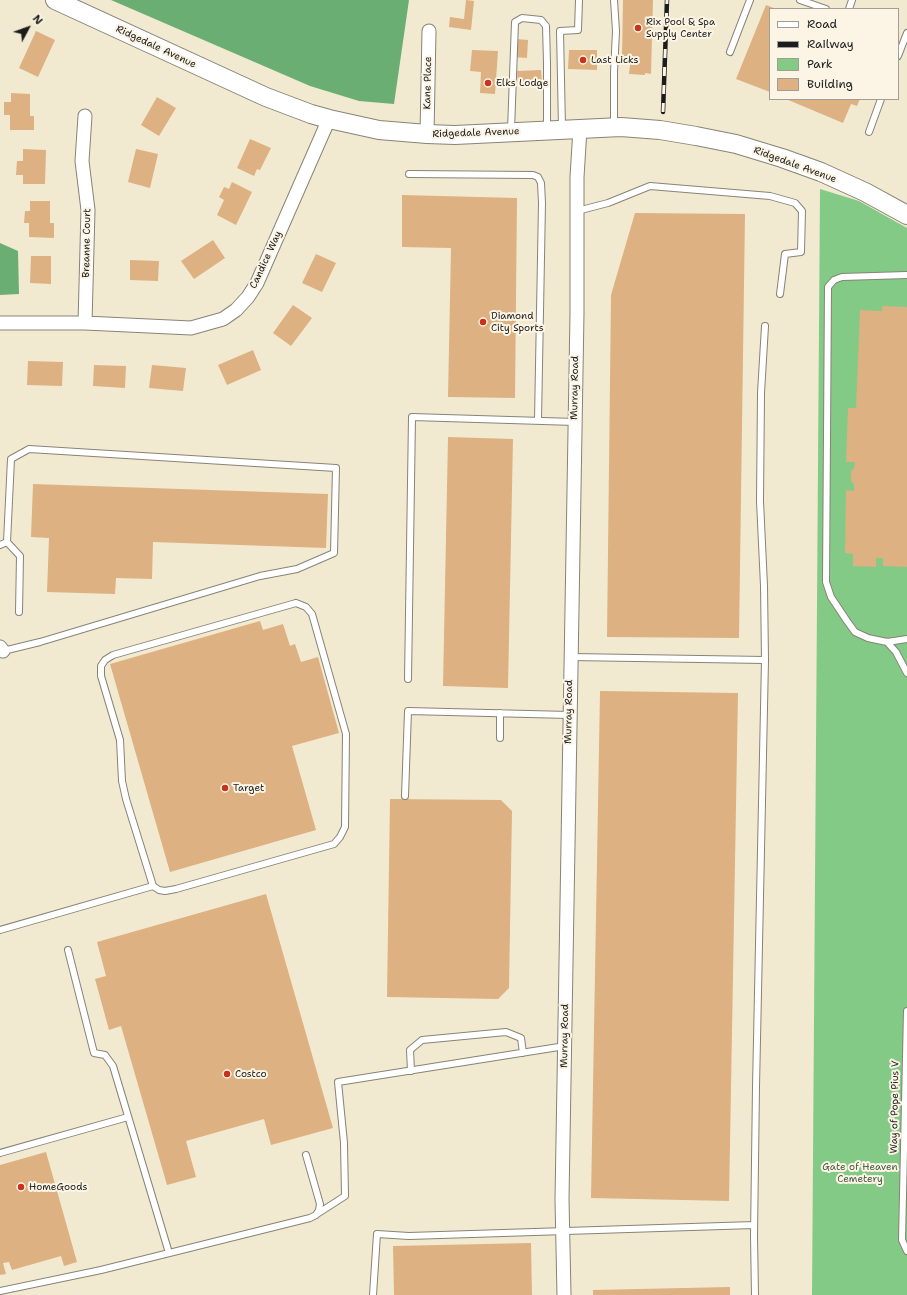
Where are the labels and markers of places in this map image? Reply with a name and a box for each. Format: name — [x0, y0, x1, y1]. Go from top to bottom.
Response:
place label: Rix Pool & Spa Supply Center — [646, 16, 715, 40]
marker: Rix Pool & Spa Supply Center — [633, 23, 643, 33]
place label: Last Licks — [591, 54, 638, 66]
marker: Last Licks — [578, 55, 588, 65]
place label: Elks Lodge — [496, 77, 548, 89]
marker: Elks Lodge — [483, 78, 493, 88]
place label: Diamond City Sports — [491, 310, 544, 334]
marker: Diamond City Sports — [478, 317, 488, 327]
place label: Target — [233, 782, 264, 794]
marker: Target — [220, 783, 230, 793]
place label: Costco — [235, 1068, 267, 1080]
marker: Costco — [222, 1069, 232, 1079]
place label: HomeGoods — [29, 1181, 87, 1193]
marker: HomeGoods — [16, 1182, 26, 1192]

